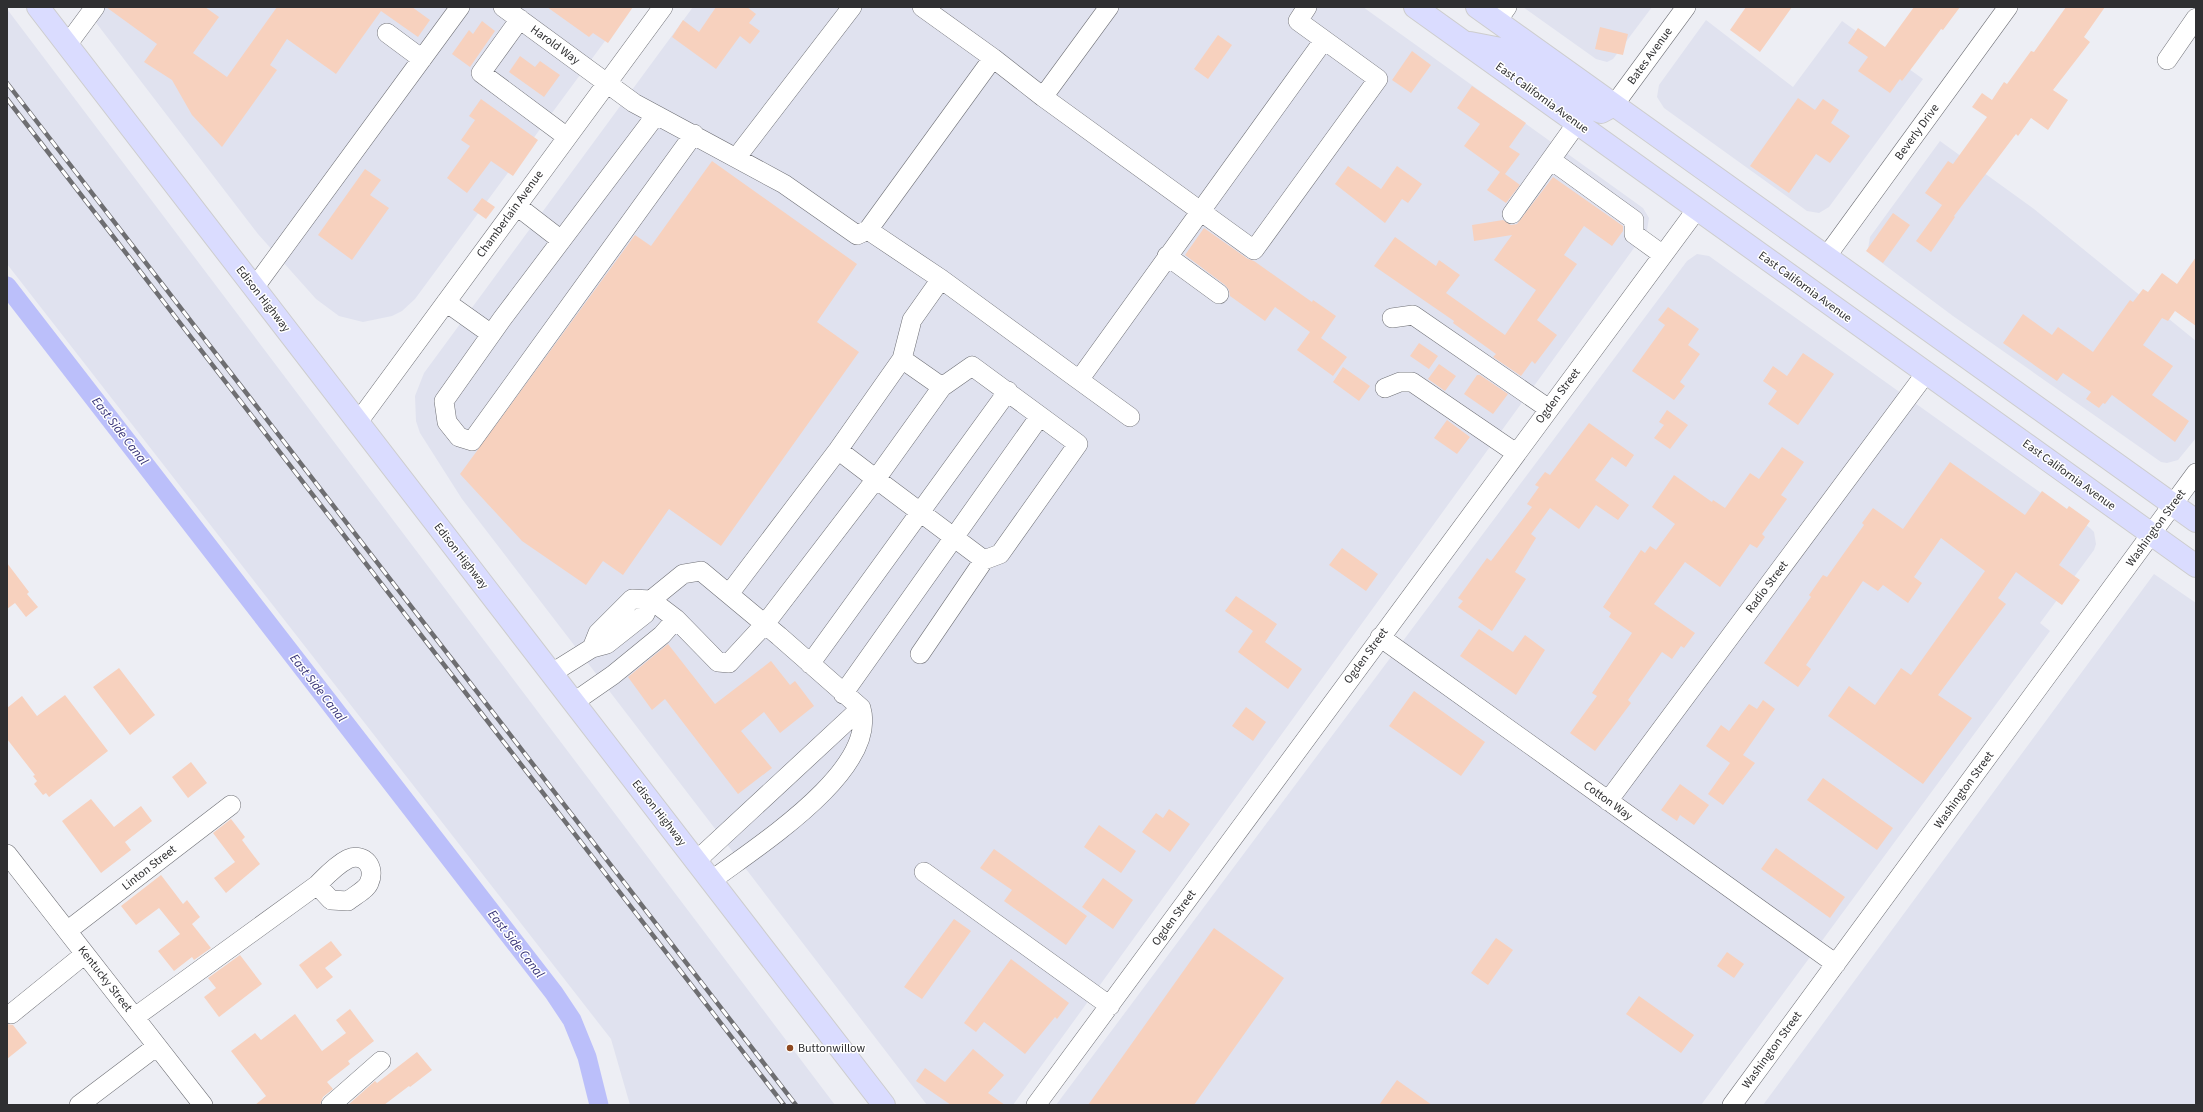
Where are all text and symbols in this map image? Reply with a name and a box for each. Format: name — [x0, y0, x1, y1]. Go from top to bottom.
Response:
street label: Harold Way — [527, 21, 584, 69]
street label: Bates Avenue — [1623, 24, 1677, 88]
street label: East California Avenue — [1492, 58, 1592, 138]
street label: Beverly Drive — [1891, 100, 1943, 164]
street label: Chamberlain Avenue — [473, 167, 548, 261]
street label: East California Avenue — [1755, 247, 1855, 327]
street label: Edison Highway — [232, 262, 295, 336]
street label: Ogden Street — [1532, 365, 1584, 427]
water label: East Side Canal — [88, 393, 153, 470]
street label: East California Avenue — [2019, 435, 2119, 515]
street label: Washington Street — [2122, 486, 2190, 570]
street label: Edison Highway — [430, 519, 493, 593]
street label: Radio Street — [1742, 557, 1792, 617]
street label: Ogden Street — [1340, 625, 1392, 687]
water label: East Side Canal — [286, 650, 351, 727]
street label: Washington Street — [1930, 748, 1998, 832]
street label: Edison Highway — [628, 776, 691, 850]
street label: Cotton Way — [1580, 777, 1636, 825]
street label: Linton Street — [118, 841, 180, 895]
street label: Ogden Street — [1148, 887, 1200, 949]
water label: East Side Canal — [484, 906, 549, 983]
street label: Kentucky Street — [74, 942, 136, 1016]
street label: Washington Street — [1738, 1008, 1806, 1092]
place label: Buttonwillow — [798, 1040, 866, 1057]
marker: Buttonwillow — [785, 1043, 795, 1053]

